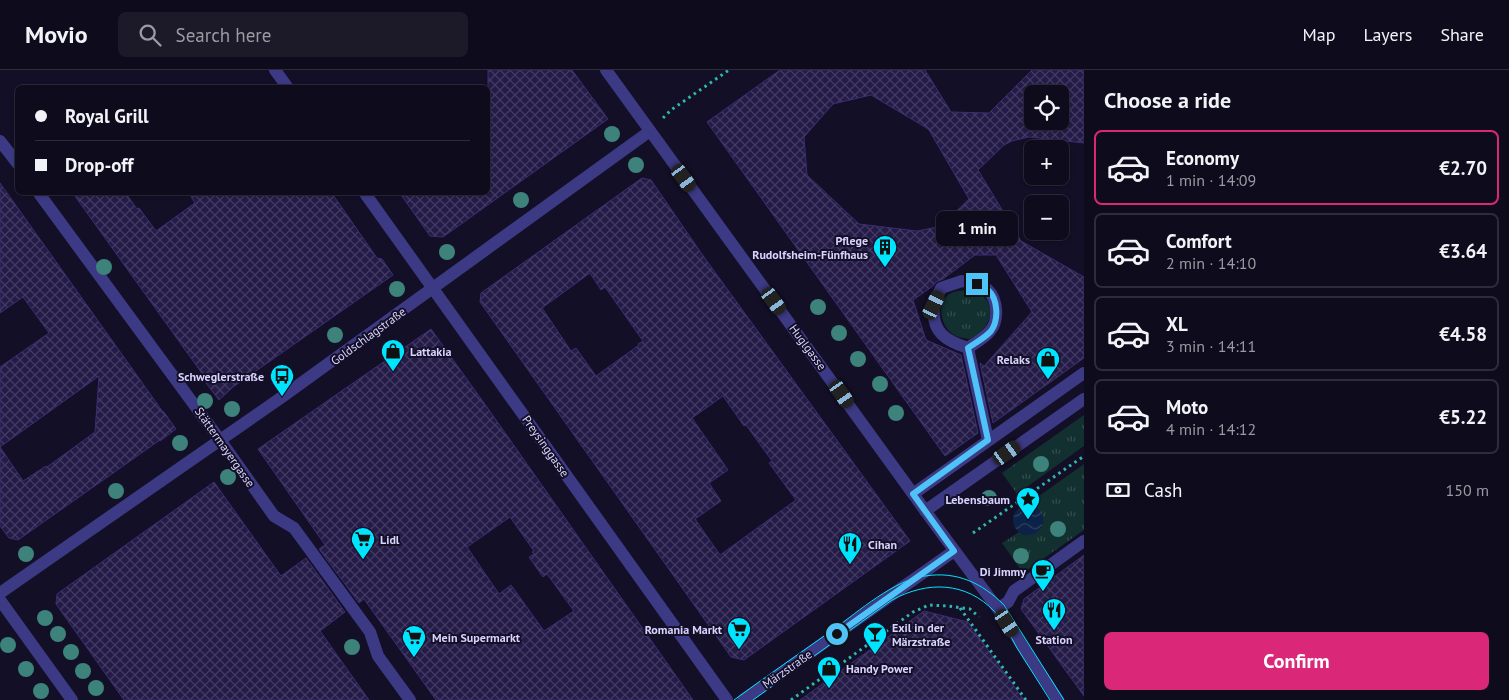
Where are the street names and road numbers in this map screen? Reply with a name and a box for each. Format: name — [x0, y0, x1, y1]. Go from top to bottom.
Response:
street label: Goldschlagstraße — [328, 304, 408, 368]
street label: Huglgasse — [786, 321, 830, 373]
street label: Stättermayergasse — [192, 404, 258, 490]
street label: Preysinggasse — [519, 412, 573, 480]
street label: Märzstraße — [759, 646, 815, 692]

